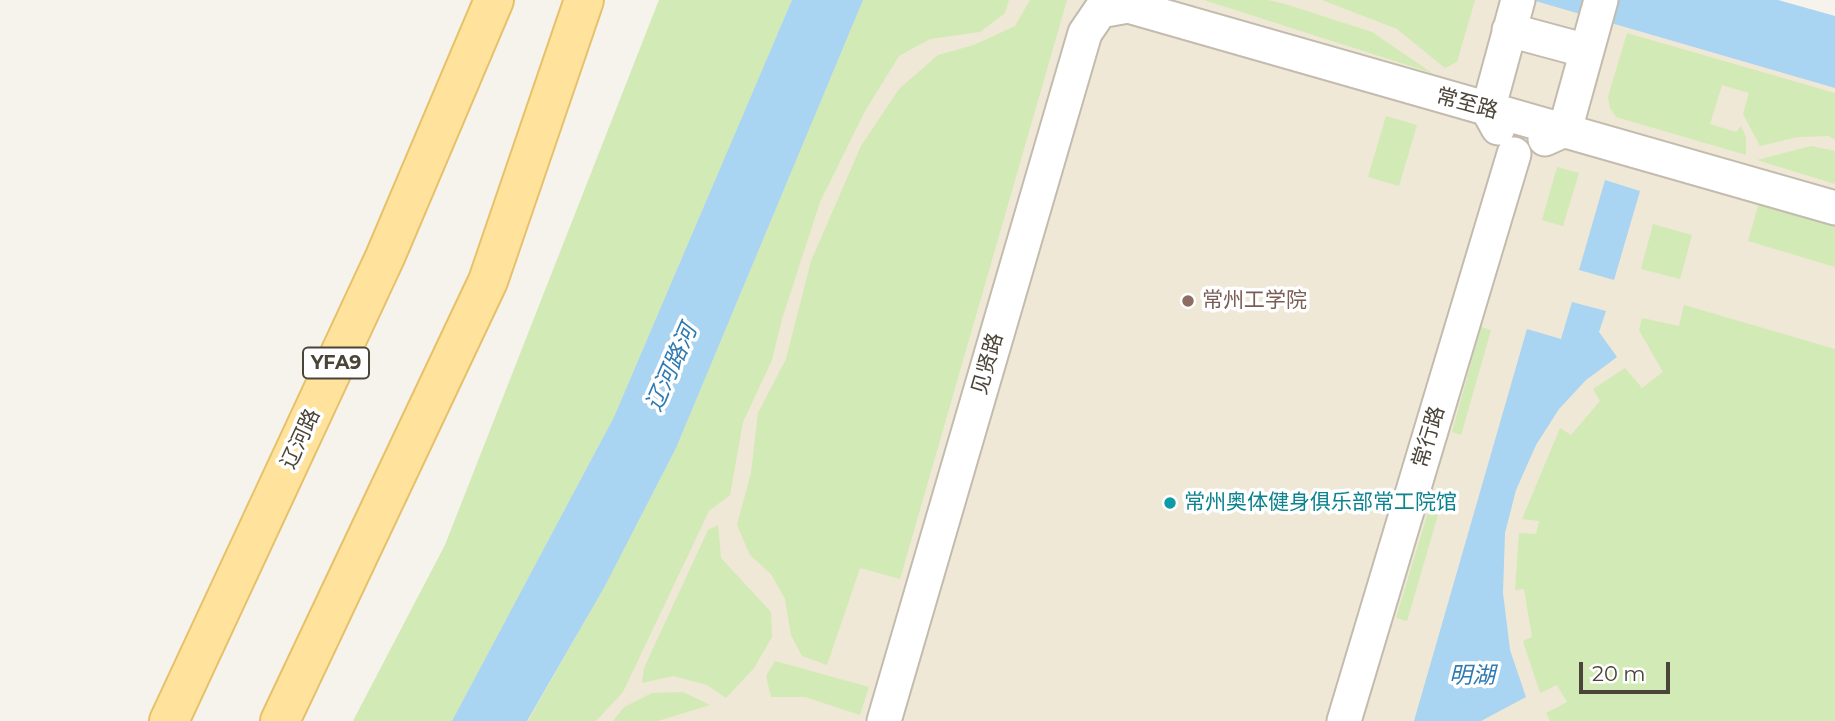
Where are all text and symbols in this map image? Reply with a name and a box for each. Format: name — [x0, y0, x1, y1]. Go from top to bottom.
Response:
street label: 常至路 — [1433, 84, 1501, 124]
place label: 常州工学院 — [1202, 288, 1307, 314]
marker: 常州工学院 — [1180, 293, 1196, 309]
water label: 辽河路河 — [641, 320, 703, 416]
street label: 见贤路 — [967, 330, 1009, 398]
road number: YFA9 — [303, 348, 369, 378]
street label: 常行路 — [1408, 403, 1450, 471]
street label: 辽河路 — [276, 405, 326, 473]
place label: 常州奥体健身俱乐部常工院馆 — [1184, 490, 1457, 516]
marker: 常州奥体健身俱乐部常工院馆 — [1162, 495, 1178, 511]
scale bar — [1583, 648, 1674, 692]
text: 20 m — [1592, 661, 1646, 686]
water label: 明湖 — [1449, 662, 1495, 690]

